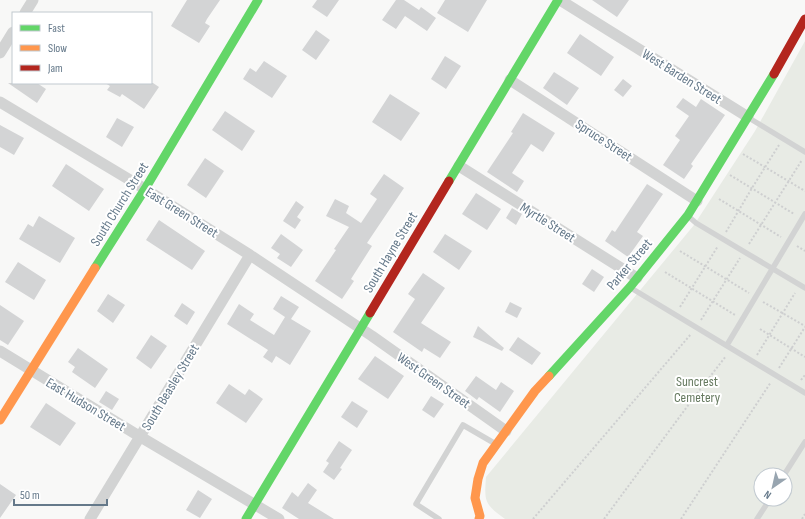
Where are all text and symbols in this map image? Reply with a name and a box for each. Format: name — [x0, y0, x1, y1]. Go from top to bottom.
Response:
legend — [12, 12, 152, 84]
text: Fast — [48, 21, 65, 36]
text: Slow — [48, 41, 67, 56]
street label: West Barden Street — [639, 45, 725, 108]
text: Jam — [47, 61, 63, 76]
street label: Spruce Street — [572, 116, 635, 165]
street label: South Church Street — [87, 159, 152, 249]
street label: East Green Street — [142, 183, 221, 241]
street label: Myrtle Street — [517, 199, 579, 246]
street label: South Hayne Street — [360, 209, 421, 296]
street label: Parker Street — [603, 235, 656, 293]
street label: South Beasley Street — [138, 341, 203, 434]
street label: West Green Street — [394, 349, 474, 412]
park label: Suncrest Cemetery — [674, 373, 721, 406]
street label: East Hudson Street — [43, 374, 129, 435]
north arrow — [753, 467, 793, 507]
scale bar — [14, 481, 107, 507]
text: 50 m — [20, 488, 40, 503]
text: N — [762, 488, 774, 502]

